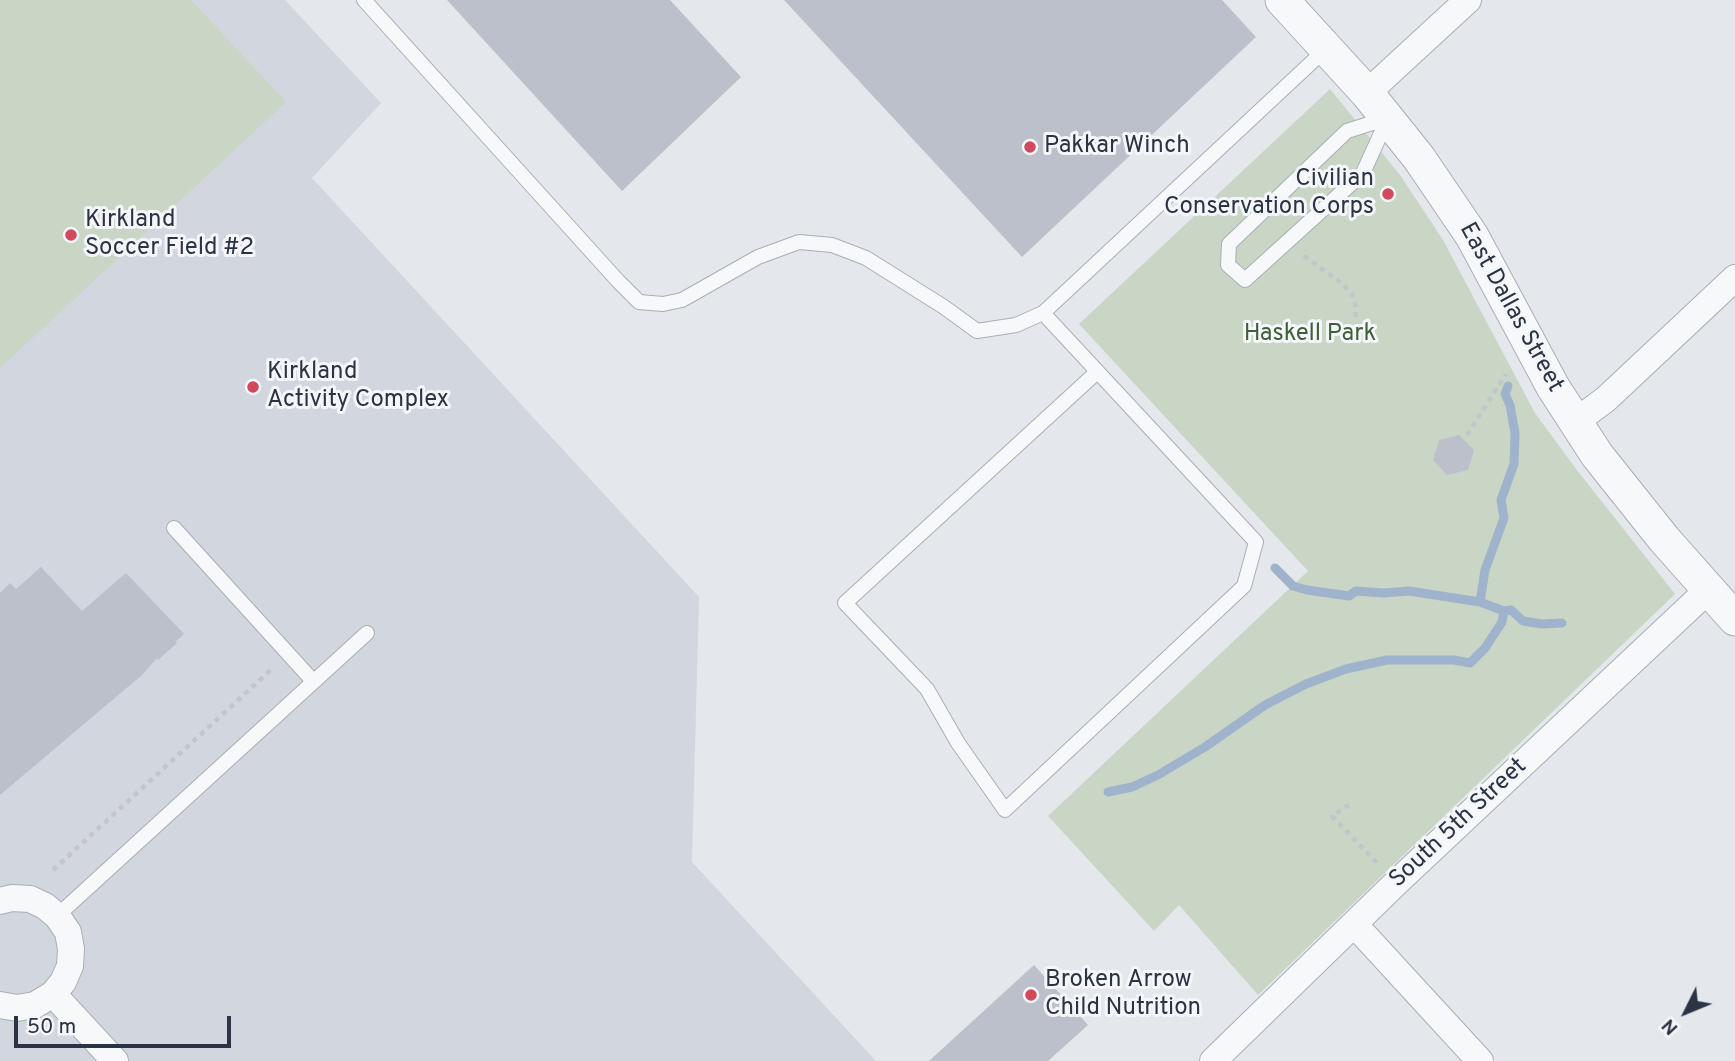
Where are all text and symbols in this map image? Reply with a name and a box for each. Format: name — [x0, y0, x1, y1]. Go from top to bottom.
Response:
place label: Pakkar Winch — [1044, 133, 1190, 161]
marker: Pakkar Winch — [1022, 139, 1038, 155]
place label: Civilian Conservation Corps — [1164, 166, 1374, 222]
marker: Civilian Conservation Corps — [1380, 186, 1396, 202]
place label: Kirkland Soccer Field #2 — [85, 207, 254, 263]
street label: East Dallas Street — [1452, 218, 1568, 398]
marker: Kirkland Soccer Field #2 — [63, 227, 79, 243]
park label: Haskell Park — [1244, 321, 1376, 349]
place label: Kirkland Activity Complex — [267, 359, 449, 415]
marker: Kirkland Activity Complex — [245, 379, 261, 395]
street label: South 5th Street — [1384, 753, 1534, 895]
place label: Broken Arrow Child Nutrition — [1045, 967, 1201, 1023]
north arrow — [1651, 977, 1721, 1047]
marker: Broken Arrow Child Nutrition — [1023, 987, 1039, 1003]
scale bar — [18, 1002, 234, 1046]
text: N — [1657, 1013, 1684, 1039]
text: 50 m — [27, 1014, 76, 1041]

